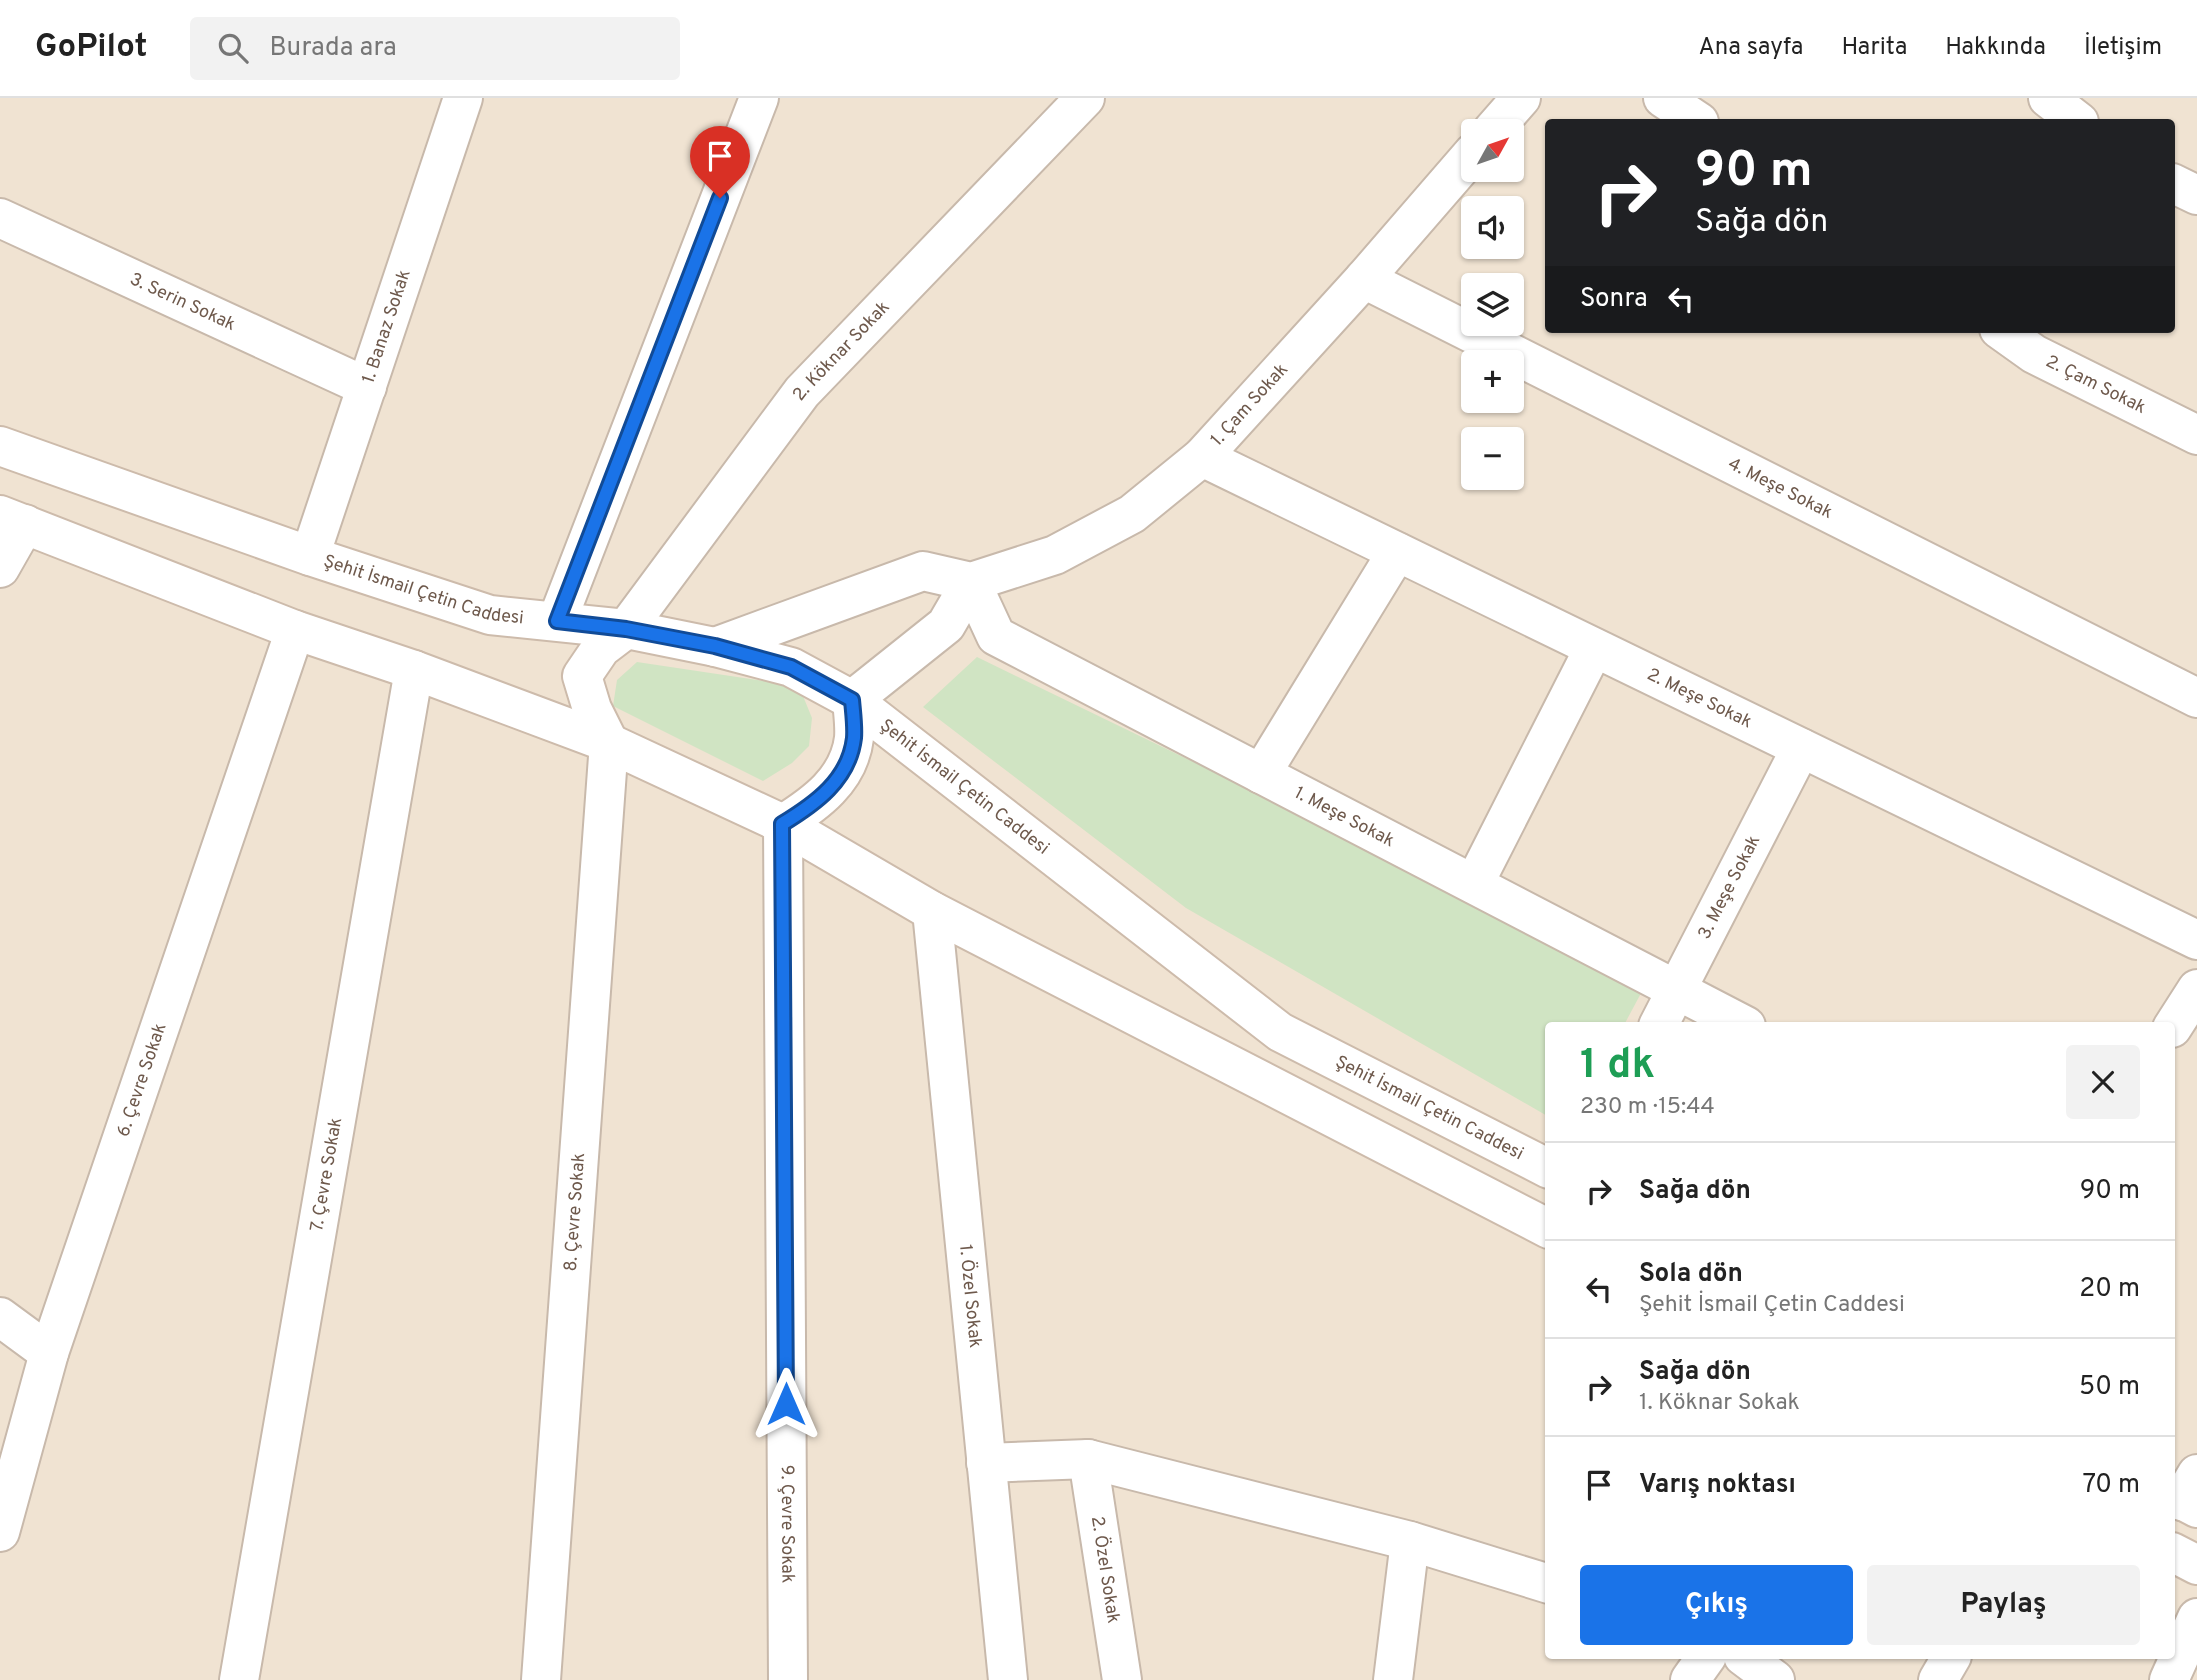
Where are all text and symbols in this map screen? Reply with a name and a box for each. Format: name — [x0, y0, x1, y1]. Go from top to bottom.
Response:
search box — [190, 17, 680, 80]
text: GoPilot — [35, 27, 148, 69]
icon: search — [214, 29, 252, 67]
text: Burada ara — [270, 32, 397, 65]
text: Ana sayfa — [1698, 33, 1803, 63]
text: Harita — [1841, 33, 1907, 63]
text: Hakkında — [1945, 33, 2046, 63]
text: İletişim — [2084, 33, 2162, 63]
north arrow — [1461, 119, 1524, 182]
map controls — [1461, 119, 1524, 490]
pin — [690, 126, 750, 198]
icon: arrive — [701, 137, 739, 175]
text: 90 m — [1695, 142, 1813, 204]
icon: right — [1580, 147, 1671, 238]
button: sound — [1461, 196, 1524, 259]
text: Sağa dön — [1695, 203, 1828, 243]
street label: 1. Banaz Sokak — [357, 267, 416, 386]
street label: 3. Serin Sokak — [126, 268, 239, 336]
button: layers — [1461, 273, 1524, 336]
icon: left — [1662, 280, 1700, 318]
text: Sonra — [1580, 283, 1648, 316]
street label: 2. Köknar Sokak — [788, 296, 895, 406]
button: + — [1461, 350, 1524, 413]
street label: 2. Çam Sokak — [2042, 350, 2150, 419]
street label: 1. Çam Sokak — [1206, 358, 1293, 451]
button: − — [1461, 427, 1524, 490]
street label: 4. Meşe Sokak — [1724, 452, 1837, 524]
street label: Şehit İsmail Çetin Caddesi — [321, 550, 525, 630]
street label: 2. Meşe Sokak — [1643, 663, 1756, 734]
street label: Şehit İsmail Çetin Caddesi — [875, 714, 1054, 860]
street label: 1. Meşe Sokak — [1290, 782, 1398, 853]
street label: 3. Meşe Sokak — [1693, 831, 1766, 943]
street label: 6. Çevre Sokak — [112, 1020, 172, 1140]
text: 1 dk — [1580, 1040, 1655, 1093]
button: close — [2066, 1045, 2140, 1119]
street label: Şehit İsmail Çetin Caddesi — [1331, 1050, 1527, 1166]
text: 230 m · 15:44 — [1580, 1093, 1715, 1122]
street label: 7. Çevre Sokak — [305, 1116, 348, 1233]
street label: 8. Çevre Sokak — [559, 1152, 591, 1272]
icon: right — [1580, 1172, 1618, 1210]
text: Sağa dön — [1639, 1175, 1751, 1208]
text: 90 m — [2080, 1175, 2140, 1208]
street label: 1. Özel Sokak — [954, 1243, 987, 1349]
text: Sola dön — [1639, 1258, 1743, 1291]
icon: left — [1580, 1270, 1618, 1308]
text: 20 m — [2079, 1273, 2140, 1306]
text: Şehit İsmail Çetin Caddesi — [1639, 1291, 1905, 1320]
text: Sağa dön — [1639, 1356, 1751, 1389]
position arrow — [749, 1367, 823, 1441]
icon: right — [1580, 1368, 1618, 1406]
text: 50 m — [2079, 1371, 2140, 1404]
text: 1. Köknar Sokak — [1639, 1389, 1800, 1418]
street label: 9. Çevre Sokak — [775, 1465, 799, 1583]
icon: arrive — [1580, 1466, 1618, 1504]
text: Varış noktası — [1639, 1469, 1796, 1502]
text: 70 m — [2082, 1469, 2140, 1502]
street label: 2. Özel Sokak — [1085, 1514, 1125, 1625]
button: Çıkış — [1580, 1565, 1853, 1645]
button: Paylaş — [1867, 1565, 2140, 1645]

